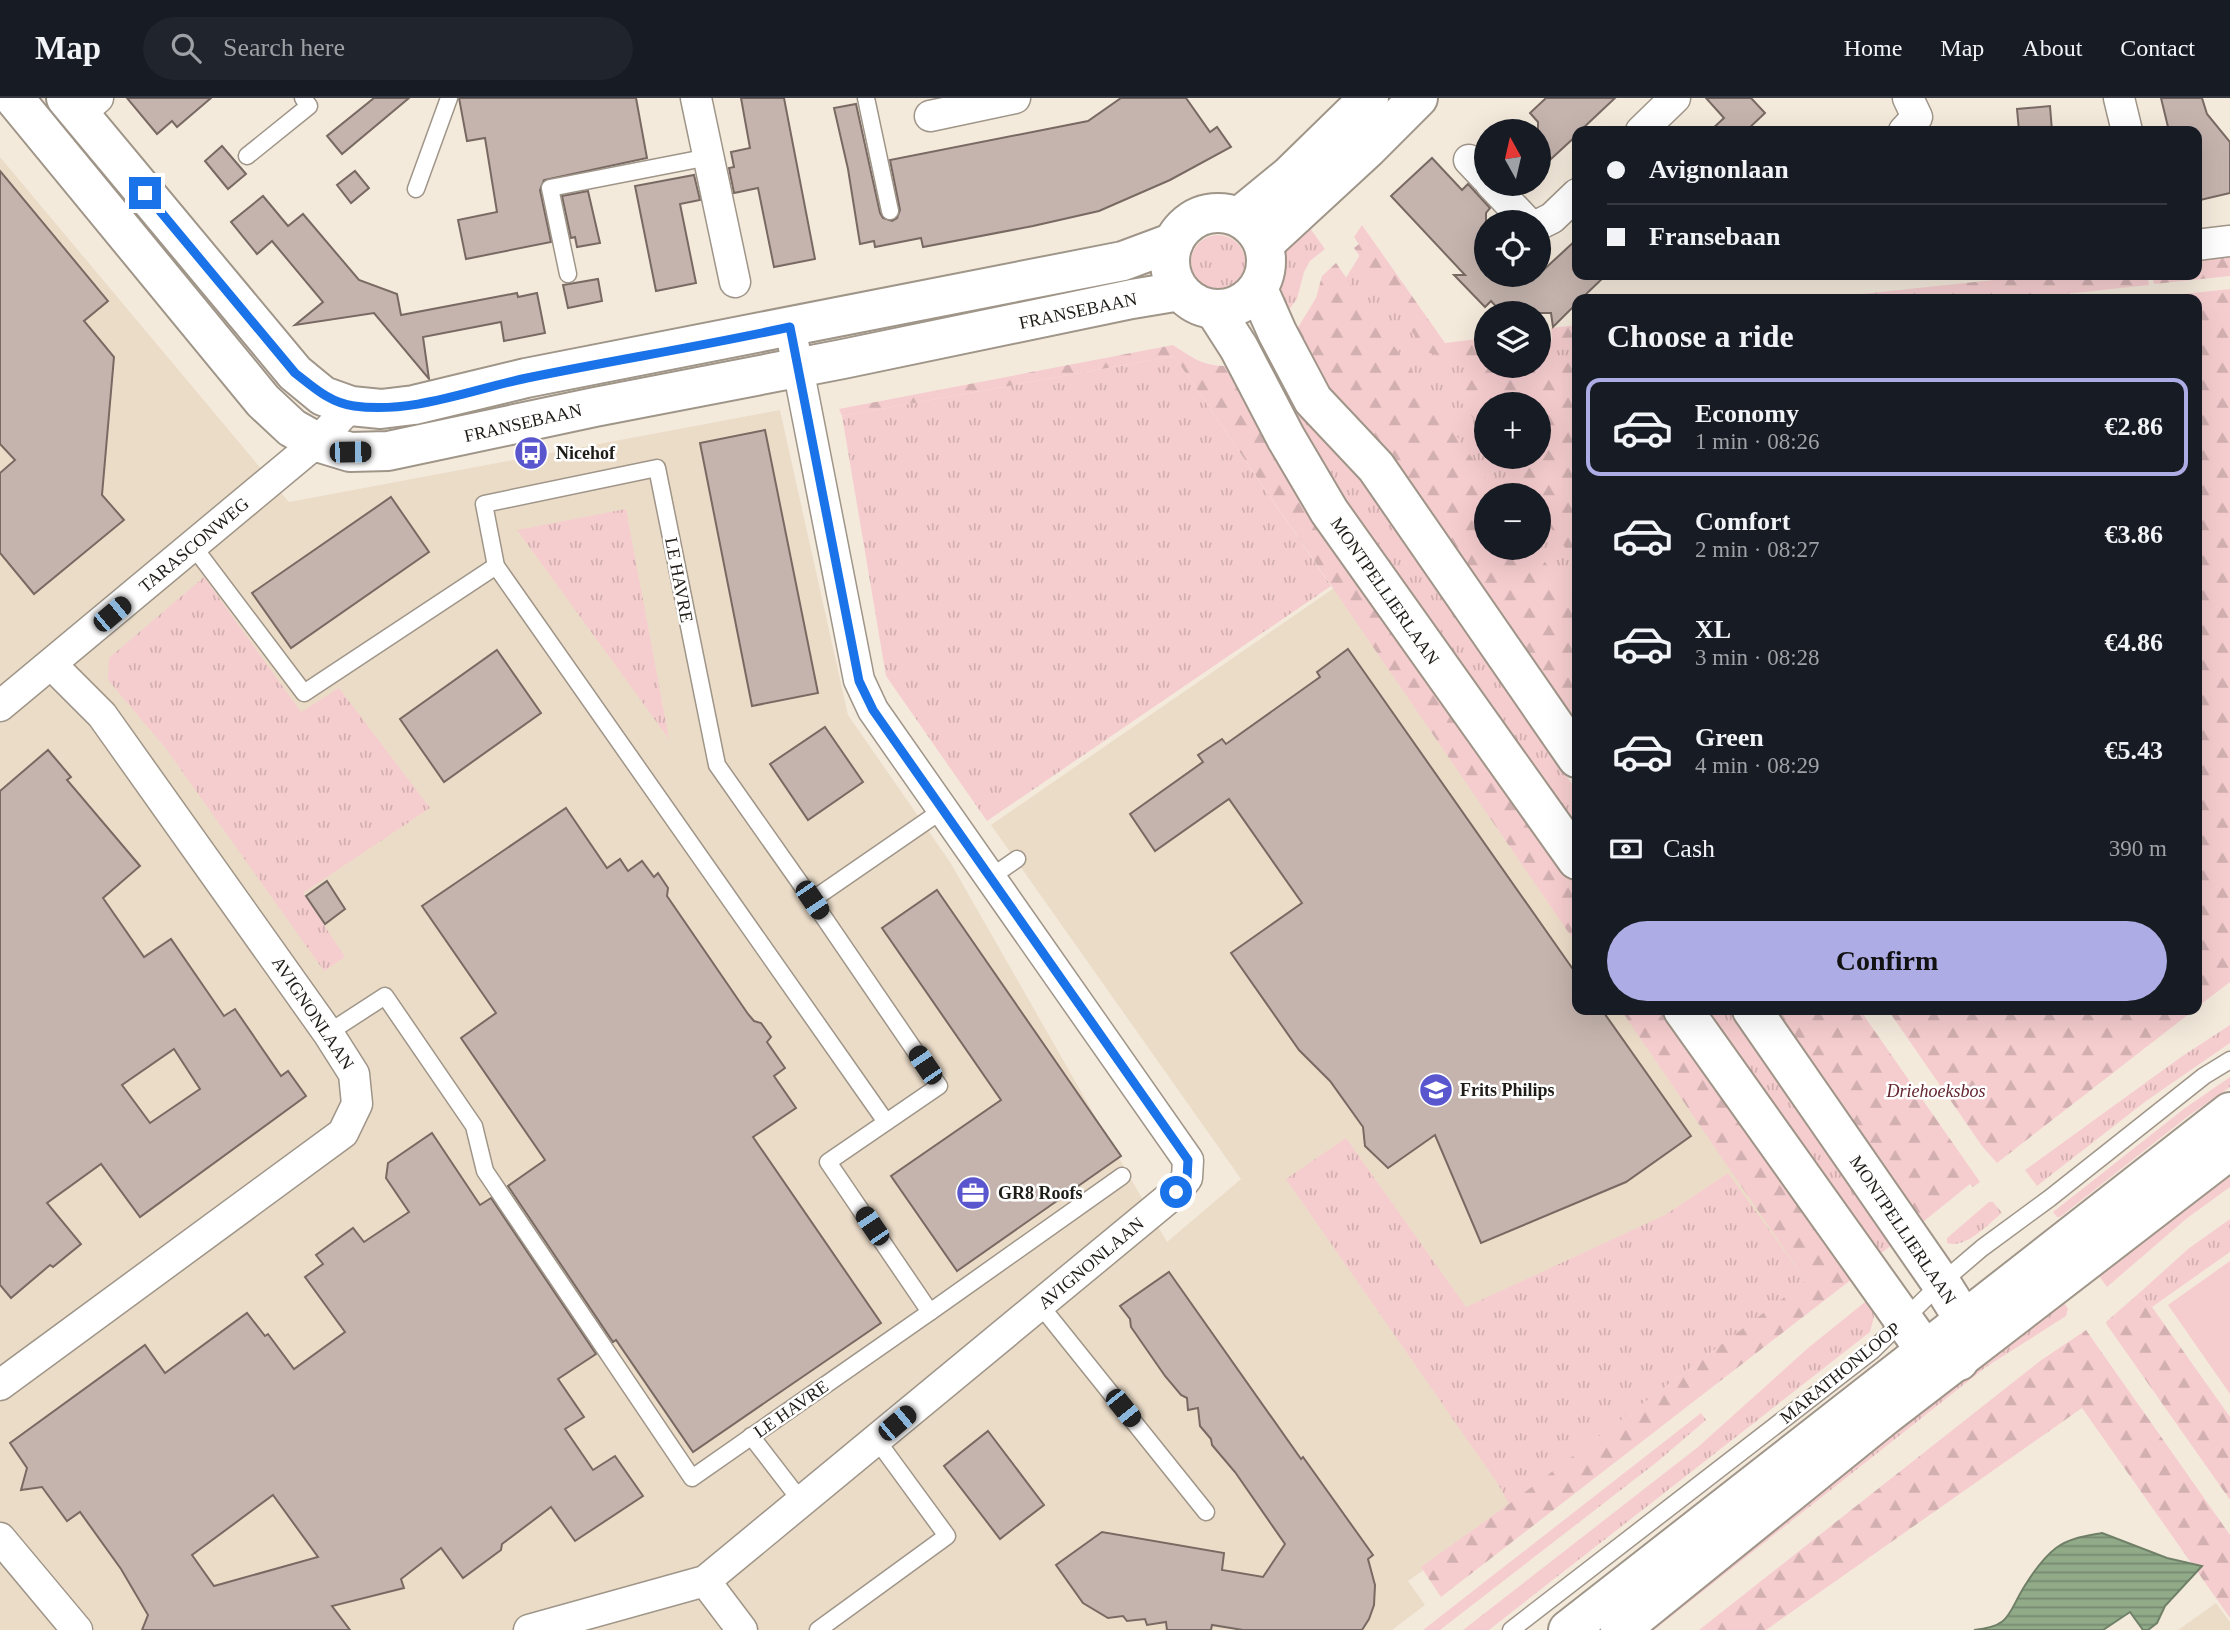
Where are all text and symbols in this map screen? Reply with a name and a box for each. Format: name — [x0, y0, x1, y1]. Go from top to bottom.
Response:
search box — [143, 17, 633, 80]
icon: search — [167, 29, 205, 67]
text: Map — [35, 30, 101, 66]
text: Search here — [223, 33, 345, 62]
text: Home — [1844, 35, 1902, 61]
text: Map — [1940, 35, 1984, 61]
text: About — [2022, 35, 2082, 61]
text: Contact — [2120, 35, 2195, 61]
north arrow — [1474, 119, 1550, 196]
map controls — [1474, 119, 1551, 560]
text: Avignonlaan — [1649, 155, 1789, 184]
route end — [129, 177, 161, 209]
button: locate — [1474, 210, 1551, 287]
text: Fransebaan — [1649, 222, 1780, 251]
street label: FRANSEBAAN — [1017, 289, 1139, 333]
button: layers — [1474, 301, 1551, 378]
text: Choose a ride — [1607, 318, 1794, 354]
button: + — [1474, 392, 1551, 469]
icon: car — [1611, 396, 1674, 459]
text: Economy — [1695, 399, 1799, 428]
street label: FRANSEBAAN — [462, 400, 584, 446]
text: €2.86 — [2105, 412, 2163, 441]
text: 1 min · 08:26 — [1695, 429, 1820, 454]
bus stop icon: Nicehof — [512, 434, 550, 472]
car — [329, 441, 372, 463]
place label: Nicehof — [556, 443, 616, 463]
button: − — [1474, 483, 1551, 560]
street label: TARASCONWEG — [135, 493, 253, 597]
icon: car — [1611, 504, 1674, 567]
text: Comfort — [1695, 507, 1790, 536]
street label: MONTPELLIERLAAN — [1327, 514, 1443, 668]
text: €3.86 — [2105, 520, 2163, 549]
street label: LE HAVRE — [661, 536, 697, 624]
text: 2 min · 08:27 — [1695, 537, 1820, 562]
car — [90, 592, 135, 636]
icon: car — [1611, 612, 1674, 675]
text: XL — [1695, 615, 1731, 644]
text: €4.86 — [2105, 628, 2163, 657]
text: 3 min · 08:28 — [1695, 645, 1820, 670]
icon: car — [1611, 720, 1674, 783]
text: Green — [1695, 723, 1764, 752]
text: €5.43 — [2105, 736, 2163, 765]
text: 4 min · 08:29 — [1695, 753, 1820, 778]
icon: cash — [1607, 830, 1645, 868]
text: Cash — [1663, 834, 1715, 863]
text: 390 m — [2109, 836, 2167, 861]
car — [792, 877, 833, 923]
button: Confirm — [1607, 921, 2167, 1001]
street label: AVIGNONLAAN — [268, 953, 358, 1073]
car — [905, 1042, 946, 1088]
school or university icon: Frits Philips — [1417, 1071, 1455, 1109]
place label: Frits Philips — [1460, 1080, 1555, 1100]
park label: Driehoeksbos — [1886, 1081, 1985, 1101]
street label: MONTPELLIERLAAN — [1846, 1152, 1960, 1308]
office icon: GR8 Roofs — [954, 1174, 992, 1212]
route start — [1160, 1176, 1192, 1208]
place label: GR8 Roofs — [998, 1183, 1083, 1203]
car — [852, 1203, 893, 1249]
street label: AVIGNONLAAN — [1034, 1213, 1148, 1313]
street label: MARATHONLOOP — [1776, 1318, 1904, 1428]
street label: LE HAVRE — [750, 1376, 832, 1442]
car — [1102, 1385, 1145, 1431]
car — [875, 1401, 920, 1445]

